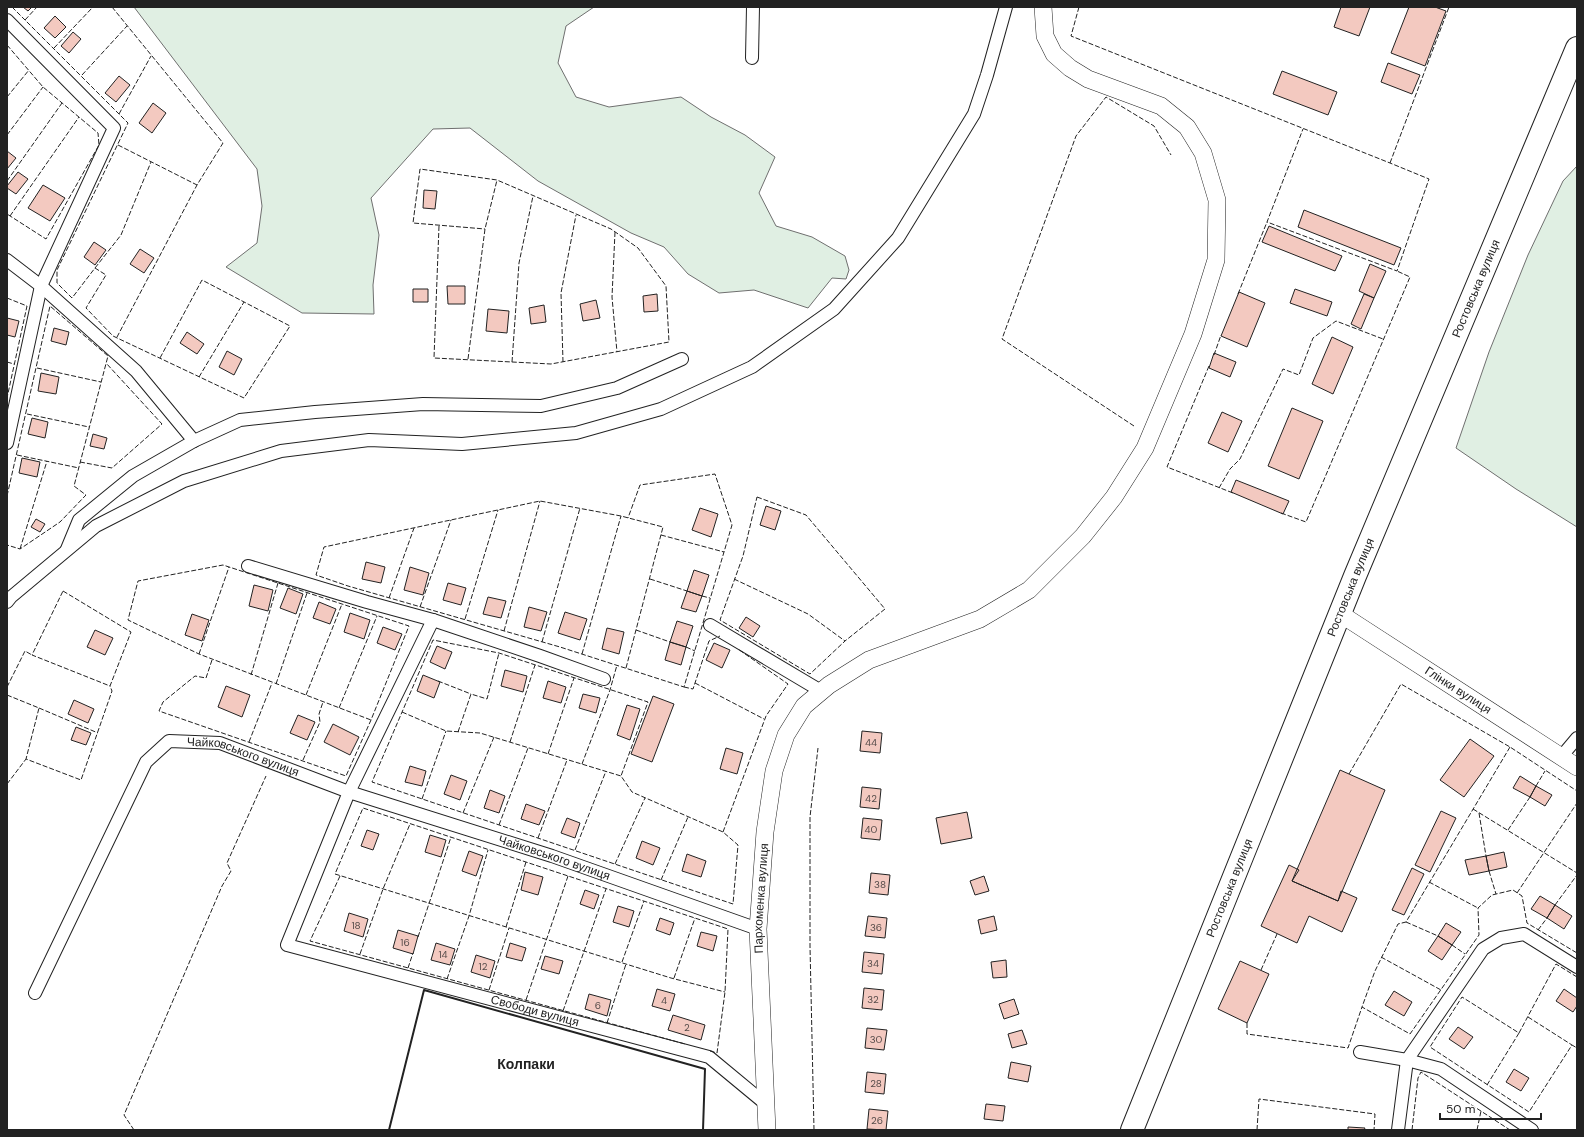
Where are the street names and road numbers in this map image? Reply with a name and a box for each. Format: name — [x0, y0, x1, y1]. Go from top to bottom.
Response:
street label: Ростовська вулиця — [1448, 237, 1504, 340]
street label: Ростовська вулиця — [1323, 536, 1378, 639]
street label: Глінки вулиця — [1422, 663, 1495, 718]
street label: Чайковського вулиця — [187, 734, 301, 780]
street label: Чайковського вулиця — [496, 832, 612, 884]
street label: Ростовська вулиця — [1202, 836, 1257, 940]
street label: Пархоменка вулиця — [750, 843, 772, 954]
street label: Свободи вулиця — [489, 991, 581, 1030]

